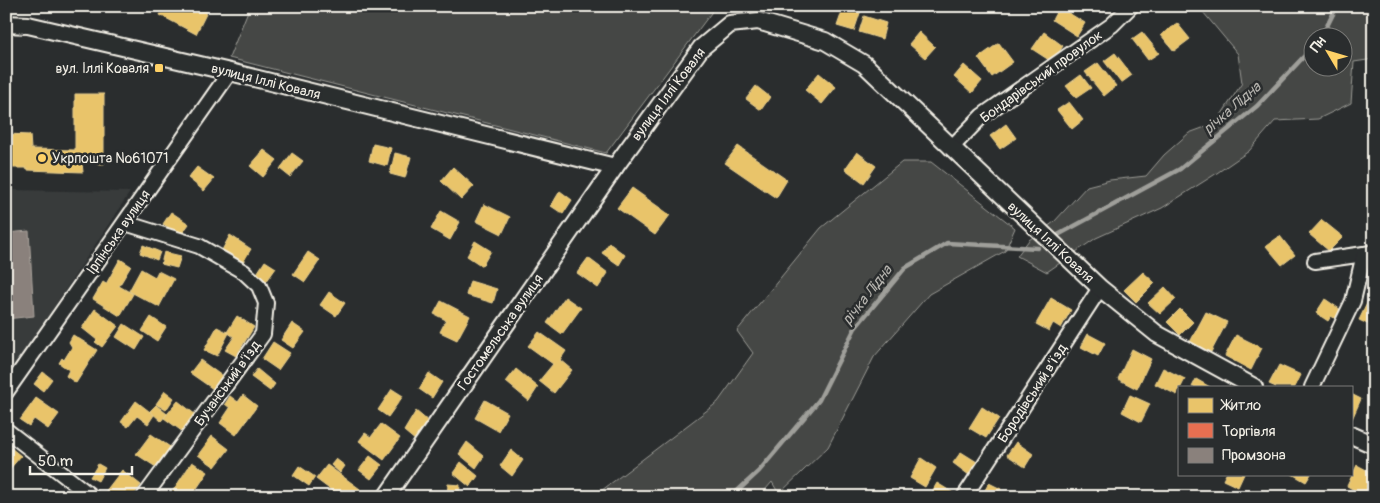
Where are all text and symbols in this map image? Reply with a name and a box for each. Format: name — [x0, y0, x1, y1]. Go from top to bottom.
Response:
street label: Бондарівський провулок — [977, 26, 1106, 126]
north arrow — [1302, 28, 1352, 78]
text: Пн — [1307, 33, 1330, 56]
street label: вулиця Іллі Коваля — [628, 44, 709, 144]
place label: вул. Іллі Коваля — [56, 60, 149, 77]
street label: вулиця Іллі Коваля — [209, 60, 322, 103]
marker: вул. Іллі Коваля — [153, 62, 165, 74]
water label: річка Лідна — [1200, 77, 1266, 139]
place label: Укрпошта №61071 — [52, 150, 168, 167]
marker: Укрпошта №61071 — [36, 152, 48, 164]
street label: Ірпінська вулиця — [83, 187, 154, 278]
street label: вулиця Іллі Коваля — [1004, 198, 1097, 287]
water label: річка Лідна — [838, 261, 897, 329]
street label: Гостомельська вулиця — [454, 271, 547, 394]
street label: Бучанський в'їзд — [191, 337, 264, 429]
street label: Бородівський в’їзд — [994, 340, 1071, 446]
legend — [1178, 386, 1352, 476]
text: Житло — [1220, 396, 1261, 415]
text: Торгівля — [1222, 422, 1276, 441]
scale bar — [30, 443, 132, 475]
text: Промзона — [1222, 446, 1286, 465]
text: 50 m — [38, 452, 73, 471]

